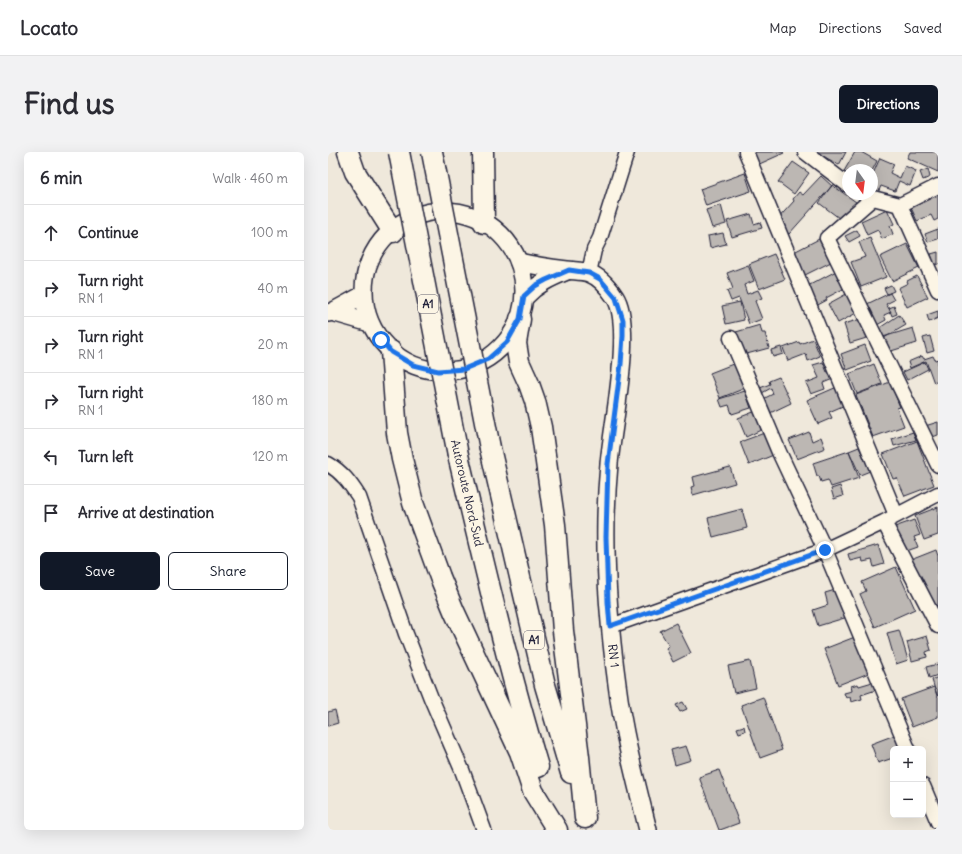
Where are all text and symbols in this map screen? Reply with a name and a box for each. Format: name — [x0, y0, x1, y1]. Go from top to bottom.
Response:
text: Locato — [20, 16, 78, 40]
text: Map — [769, 19, 796, 37]
text: Directions — [818, 19, 882, 37]
text: Saved — [904, 19, 942, 37]
button: Directions — [839, 85, 938, 123]
text: Find us — [24, 86, 115, 122]
north arrow — [842, 164, 878, 200]
text: 6 min — [40, 167, 82, 189]
text: Walk · 460 m — [213, 170, 288, 187]
icon: ahead — [40, 222, 62, 244]
text: Continue — [78, 223, 139, 242]
text: 100 m — [251, 224, 288, 241]
text: Turn right — [78, 271, 143, 290]
icon: right — [40, 278, 62, 300]
text: 40 m — [257, 280, 288, 297]
text: RN 1 — [78, 290, 104, 307]
road number: A1 — [418, 295, 438, 313]
text: Turn right — [78, 327, 143, 346]
route start — [372, 331, 390, 349]
icon: right — [40, 334, 62, 356]
text: 20 m — [258, 336, 288, 353]
text: RN 1 — [78, 346, 104, 363]
text: Turn right — [78, 383, 143, 402]
icon: right — [40, 390, 62, 412]
text: 180 m — [252, 392, 288, 409]
text: RN 1 — [78, 402, 104, 419]
street label: Autoroute Nord-Sud — [448, 438, 487, 548]
icon: left — [40, 446, 62, 468]
text: Turn left — [78, 447, 133, 466]
text: 120 m — [253, 448, 288, 465]
icon: arrive — [40, 502, 62, 524]
text: Arrive at destination — [78, 503, 214, 522]
route end — [816, 541, 834, 559]
button: Save — [40, 552, 160, 590]
button: Share — [168, 552, 288, 590]
road number: A1 — [524, 631, 544, 649]
street label: RN 1 — [605, 643, 623, 668]
map controls — [890, 746, 926, 818]
button: + — [890, 746, 926, 782]
button: − — [890, 782, 926, 818]

